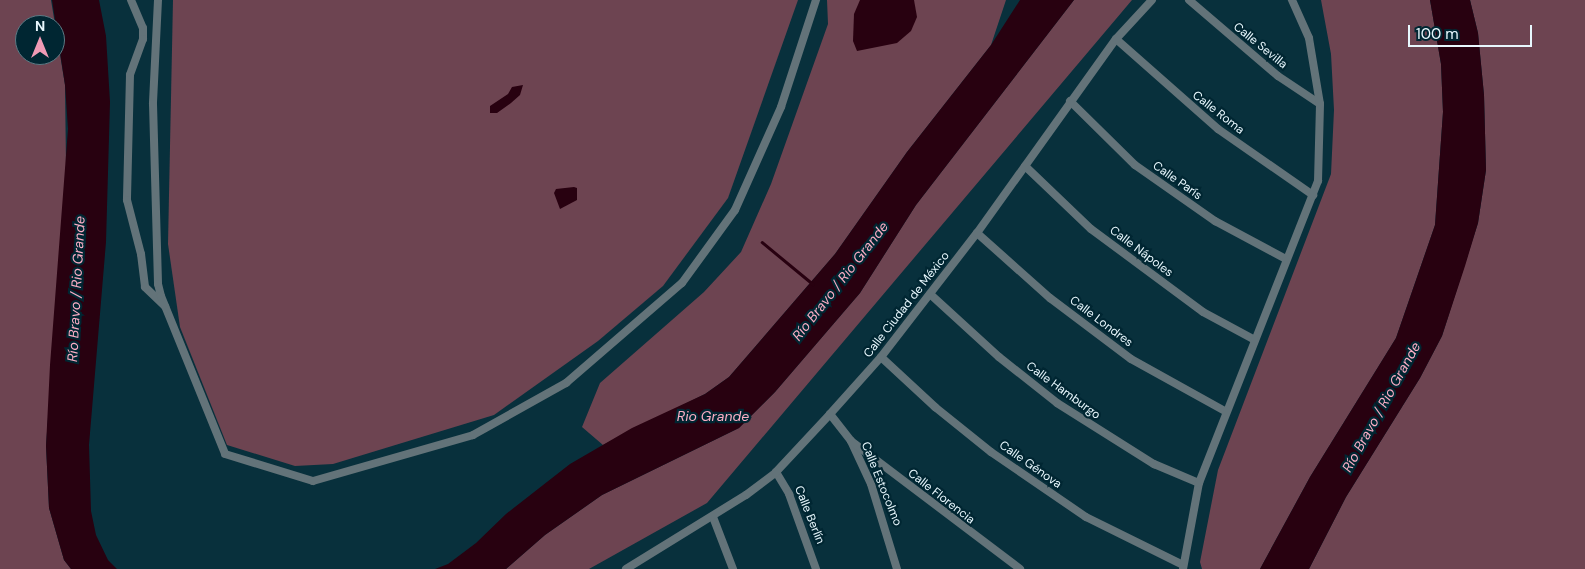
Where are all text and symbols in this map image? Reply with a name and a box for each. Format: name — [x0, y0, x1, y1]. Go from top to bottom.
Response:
north arrow — [15, 15, 65, 65]
scale bar — [1410, 15, 1534, 47]
text: N — [35, 17, 45, 35]
street label: Calle Sevilla — [1230, 20, 1290, 72]
text: 100 m — [1416, 24, 1459, 44]
street label: Calle Roma — [1189, 88, 1247, 138]
street label: Calle París — [1150, 159, 1204, 203]
water label: Río Bravo / Rio Grande — [64, 216, 88, 362]
water label: Río Bravo / Rio Grande — [788, 218, 892, 344]
street label: Calle Nápoles — [1107, 224, 1175, 280]
street label: Calle Ciudad de México — [861, 249, 953, 361]
street label: Calle Londres — [1067, 294, 1135, 350]
water label: Río Bravo / Rio Grande — [1338, 339, 1424, 475]
street label: Calle Hamburgo — [1023, 359, 1103, 423]
water label: Rio Grande — [677, 408, 749, 424]
street label: Calle Génova — [996, 438, 1064, 492]
street label: Calle Estocolmo — [858, 440, 904, 528]
street label: Calle Florencia — [905, 466, 977, 528]
street label: Calle Berlín — [791, 484, 827, 546]

